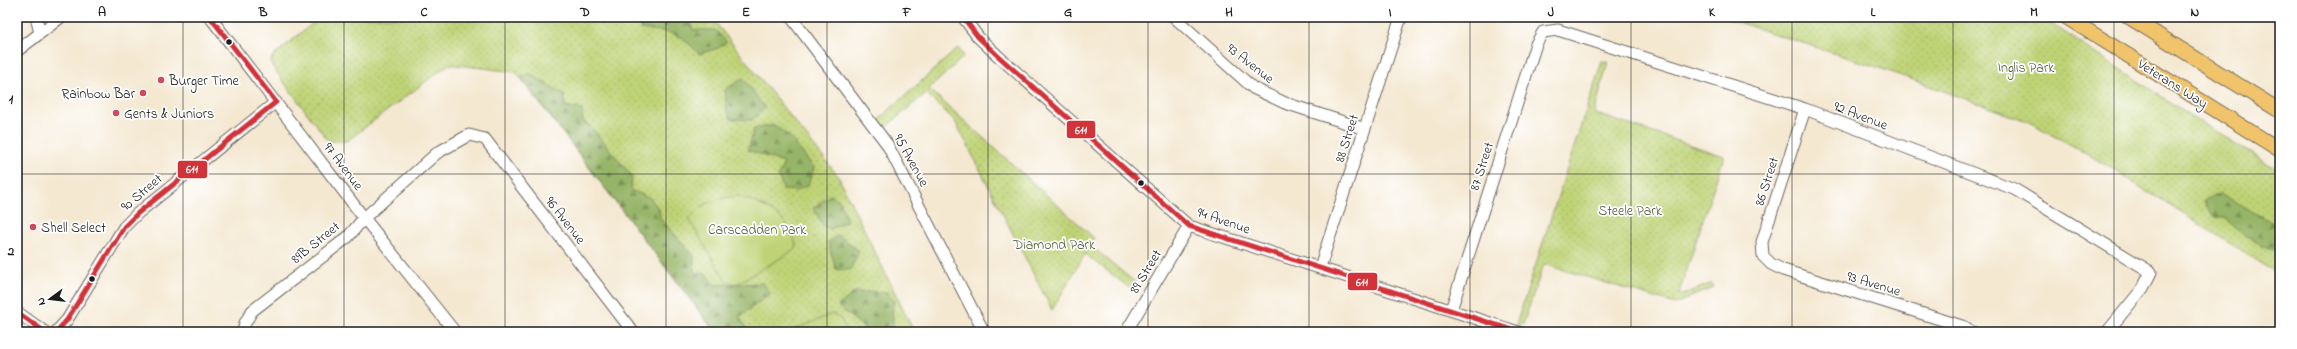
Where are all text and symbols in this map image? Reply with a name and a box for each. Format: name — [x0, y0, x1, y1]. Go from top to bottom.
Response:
text: A — [98, 3, 106, 22]
text: B — [258, 3, 268, 22]
text: C — [420, 3, 428, 22]
text: D — [579, 3, 590, 22]
text: E — [742, 3, 750, 22]
text: F — [902, 3, 912, 22]
text: G — [1064, 3, 1072, 22]
text: H — [1225, 3, 1233, 22]
text: I — [1388, 3, 1392, 22]
text: J — [1548, 3, 1554, 22]
text: K — [1709, 3, 1716, 22]
text: L — [1871, 3, 1877, 22]
text: M — [2030, 3, 2038, 22]
text: N — [2191, 3, 2200, 22]
unlabelled marker — [224, 37, 234, 47]
street label: 93 Avenue — [1222, 39, 1279, 90]
street label: Veterans Way — [2132, 54, 2212, 115]
park label: Inglis Park — [1998, 58, 2055, 80]
place label: Burger Time — [168, 71, 240, 93]
marker: Burger Time — [156, 75, 166, 85]
place label: Rainbow Bar — [62, 84, 136, 105]
marker: Rainbow Bar — [138, 88, 148, 98]
text: 1 — [9, 90, 14, 109]
street label: 92 Avenue — [1830, 96, 1891, 137]
place label: Gents & Juniors — [124, 104, 214, 125]
marker: Gents & Juniors — [111, 108, 121, 118]
street label: 88 Street — [1330, 112, 1365, 165]
line badge: 611 — [1066, 120, 1096, 139]
text: 611 — [1074, 123, 1087, 139]
street label: 95 Avenue — [888, 130, 934, 192]
street label: 97 Avenue — [318, 138, 368, 196]
street label: 87 Street — [1465, 139, 1500, 193]
street label: 86 Street — [1750, 154, 1785, 209]
line badge: 611 — [177, 160, 208, 179]
text: 611 — [185, 162, 198, 178]
street label: 90 Street — [116, 169, 168, 217]
unlabelled marker — [1136, 178, 1146, 188]
street label: 96 Avenue — [539, 192, 591, 250]
park label: Steele Park — [1598, 201, 1663, 222]
street label: 94 Avenue — [1194, 202, 1254, 241]
street label: 89B Street — [287, 217, 345, 269]
place label: Shell Select — [41, 218, 106, 239]
park label: Carscadden Park — [708, 220, 807, 241]
marker: Shell Select — [28, 222, 38, 232]
park label: Diamond Park — [1012, 235, 1096, 256]
text: 2 — [7, 242, 15, 261]
street label: 89 Street — [1125, 245, 1168, 298]
street label: 93 Avenue — [1844, 266, 1904, 303]
line badge: 611 — [1347, 272, 1378, 291]
unlabelled marker — [87, 274, 97, 284]
text: 611 — [1355, 275, 1368, 291]
north arrow — [30, 279, 70, 319]
text: N — [33, 296, 50, 307]

